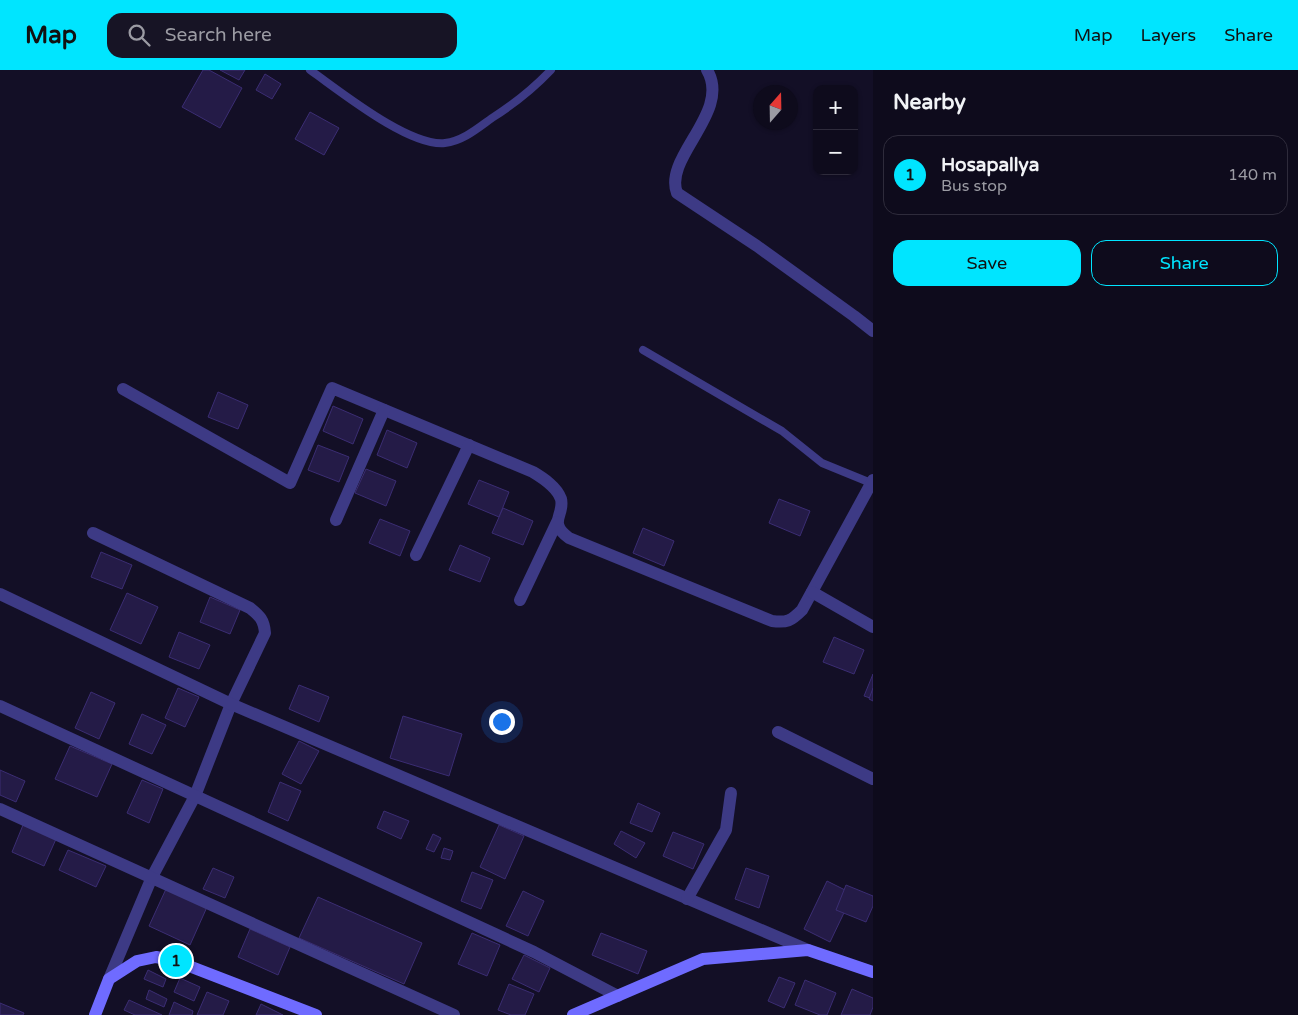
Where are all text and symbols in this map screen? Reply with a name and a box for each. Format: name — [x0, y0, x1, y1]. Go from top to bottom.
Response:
search box — [107, 13, 457, 58]
text: Map — [25, 21, 77, 50]
icon: search — [125, 21, 153, 49]
text: Search here — [165, 24, 272, 46]
text: Map — [1074, 24, 1113, 46]
text: Layers — [1141, 24, 1196, 46]
text: Share — [1224, 24, 1273, 46]
north arrow — [753, 85, 798, 130]
map controls — [813, 85, 858, 175]
button: + — [813, 85, 858, 130]
text: Nearby — [893, 90, 966, 115]
button: − — [813, 130, 858, 175]
text: Hosapallya — [941, 154, 1039, 176]
text: 1 — [905, 165, 915, 185]
text: 140 m — [1228, 165, 1277, 185]
text: Bus stop — [941, 176, 1007, 196]
button: Save — [893, 240, 1081, 286]
button: Share — [1091, 240, 1278, 286]
your location — [489, 709, 515, 735]
pin: 1 — [160, 942, 192, 980]

